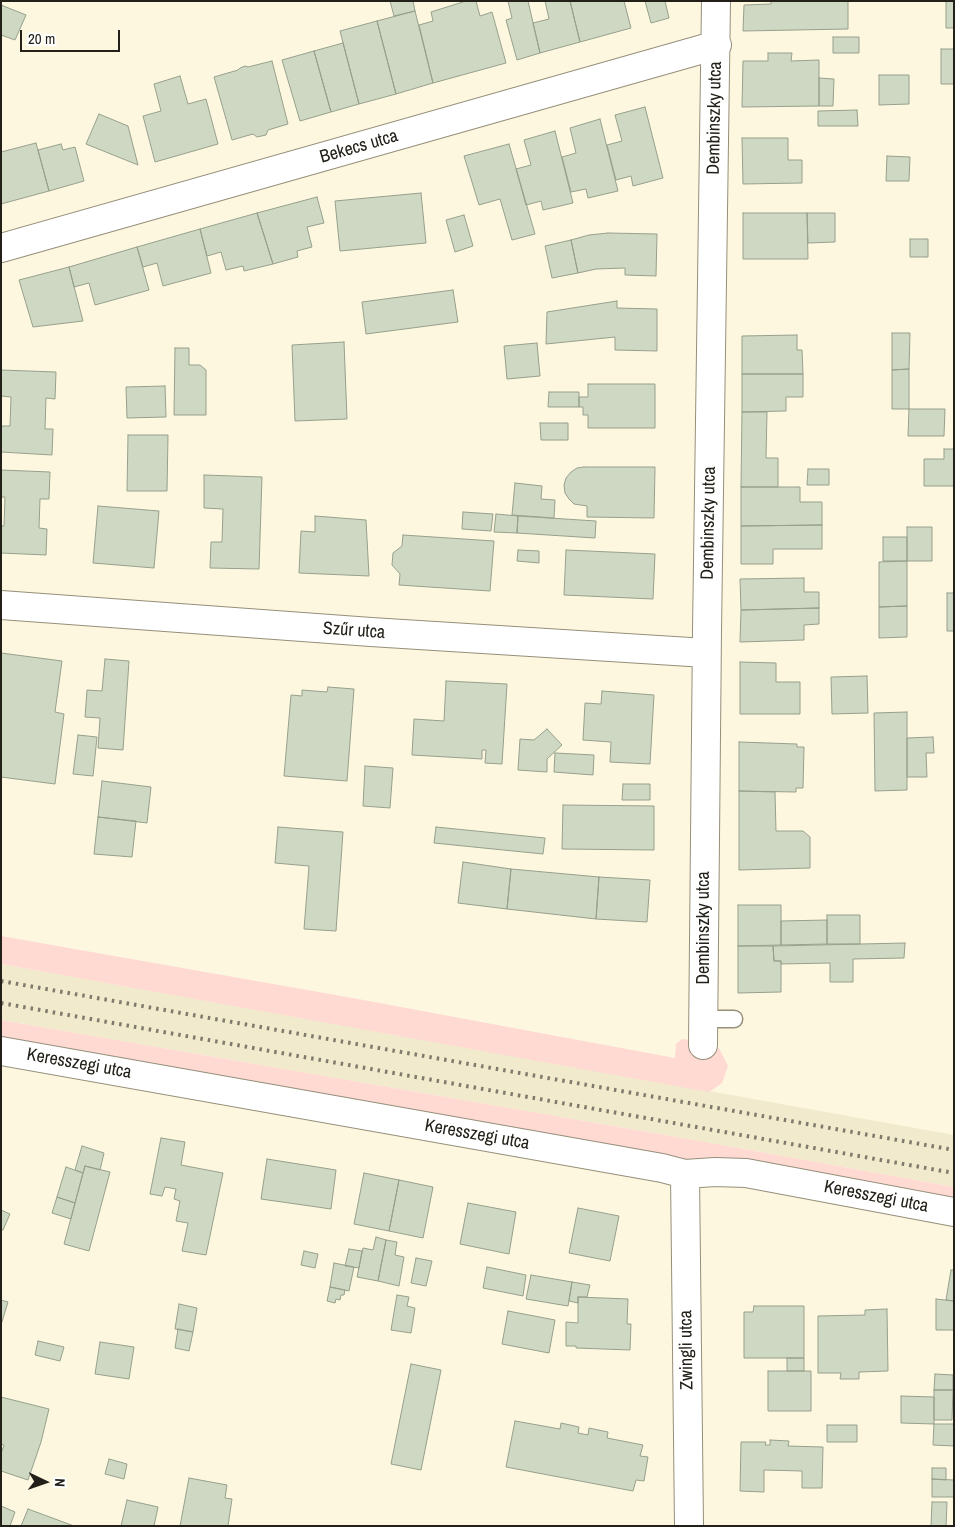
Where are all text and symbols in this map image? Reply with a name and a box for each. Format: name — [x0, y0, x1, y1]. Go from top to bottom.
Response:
scale bar — [22, 20, 122, 52]
text: 20 m — [28, 28, 55, 49]
street label: Dembinszky utca — [703, 61, 727, 175]
street label: Bekecs utca — [317, 126, 401, 168]
street label: Dembinszky utca — [697, 466, 721, 580]
street label: Szűr utca — [322, 618, 386, 644]
street label: Dembinszky utca — [693, 871, 715, 985]
street label: Keresszegi utca — [25, 1044, 133, 1084]
street label: Keresszegi utca — [423, 1115, 531, 1155]
street label: Keresszegi utca — [822, 1176, 930, 1218]
street label: Zwingli utca — [676, 1310, 698, 1390]
north arrow — [20, 1457, 70, 1507]
text: N — [51, 1478, 69, 1487]

